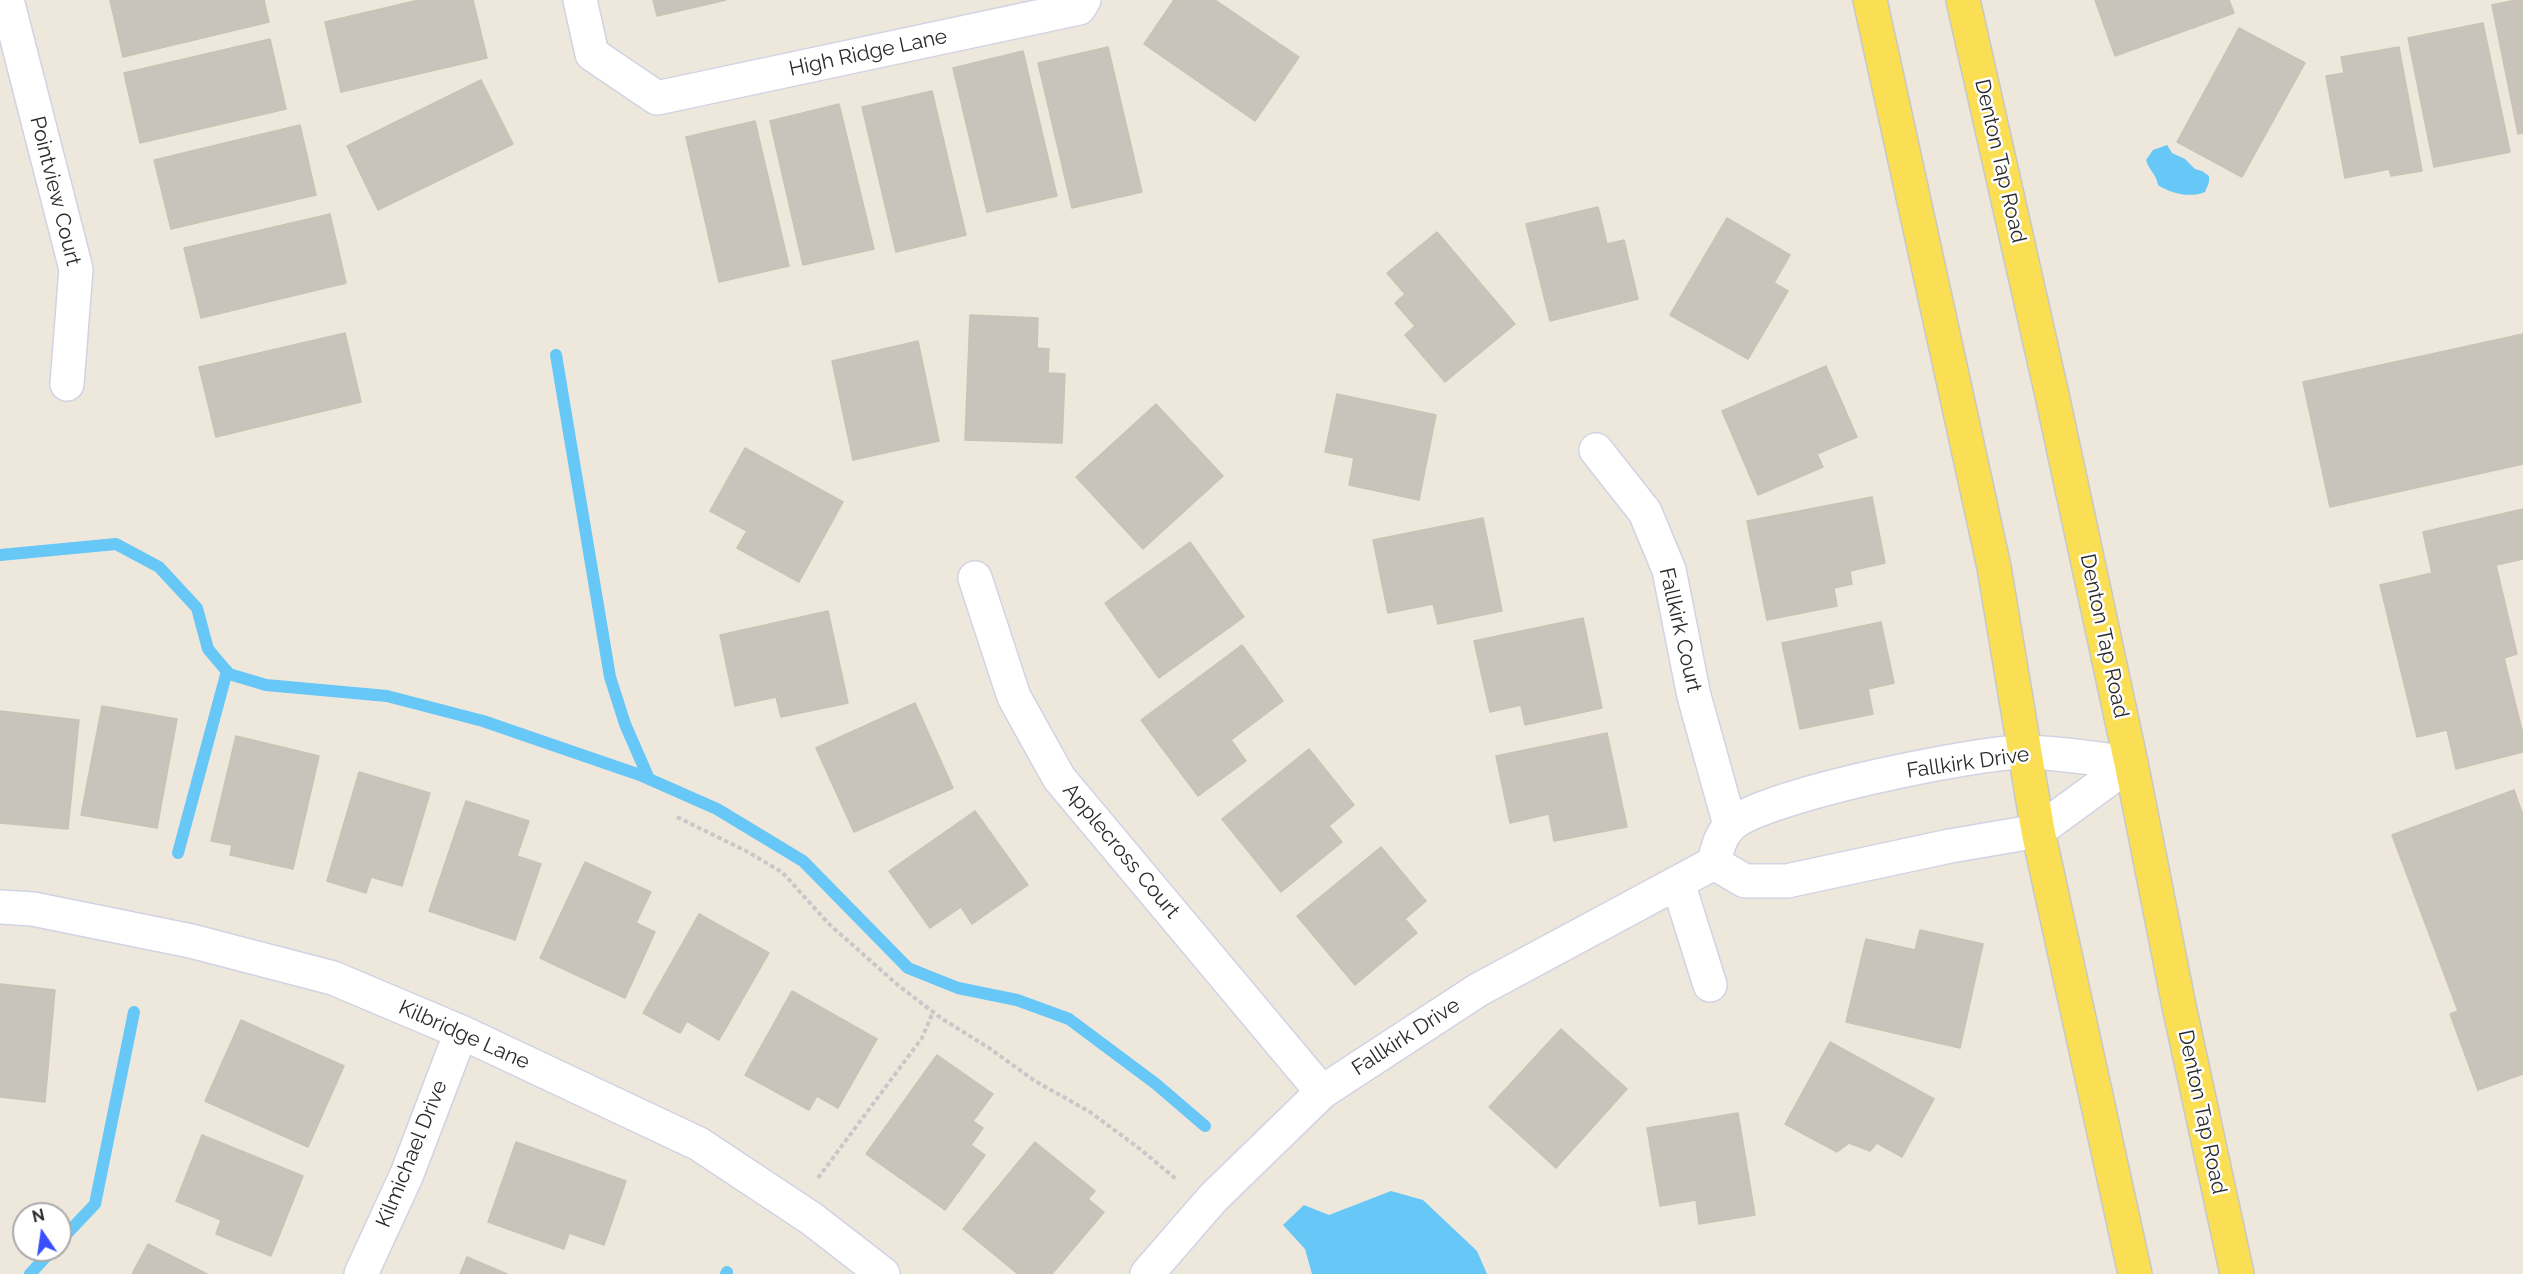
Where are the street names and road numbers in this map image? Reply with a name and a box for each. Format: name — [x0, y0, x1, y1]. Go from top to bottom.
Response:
street label: High Ridge Lane — [787, 24, 949, 82]
street label: Denton Tap Road — [1969, 77, 2031, 245]
street label: Pointview Court — [24, 114, 86, 268]
street label: Denton Tap Road — [2074, 552, 2134, 720]
street label: Fallkirk Court — [1653, 565, 1707, 695]
street label: Fallkirk Drive — [1905, 742, 2031, 784]
street label: Applecross Court — [1057, 778, 1185, 924]
street label: Fallkirk Drive — [1347, 993, 1465, 1081]
street label: Kilbridge Lane — [395, 995, 533, 1075]
street label: Denton Tap Road — [2172, 1028, 2232, 1196]
street label: Kilmichael Drive — [371, 1077, 453, 1231]

